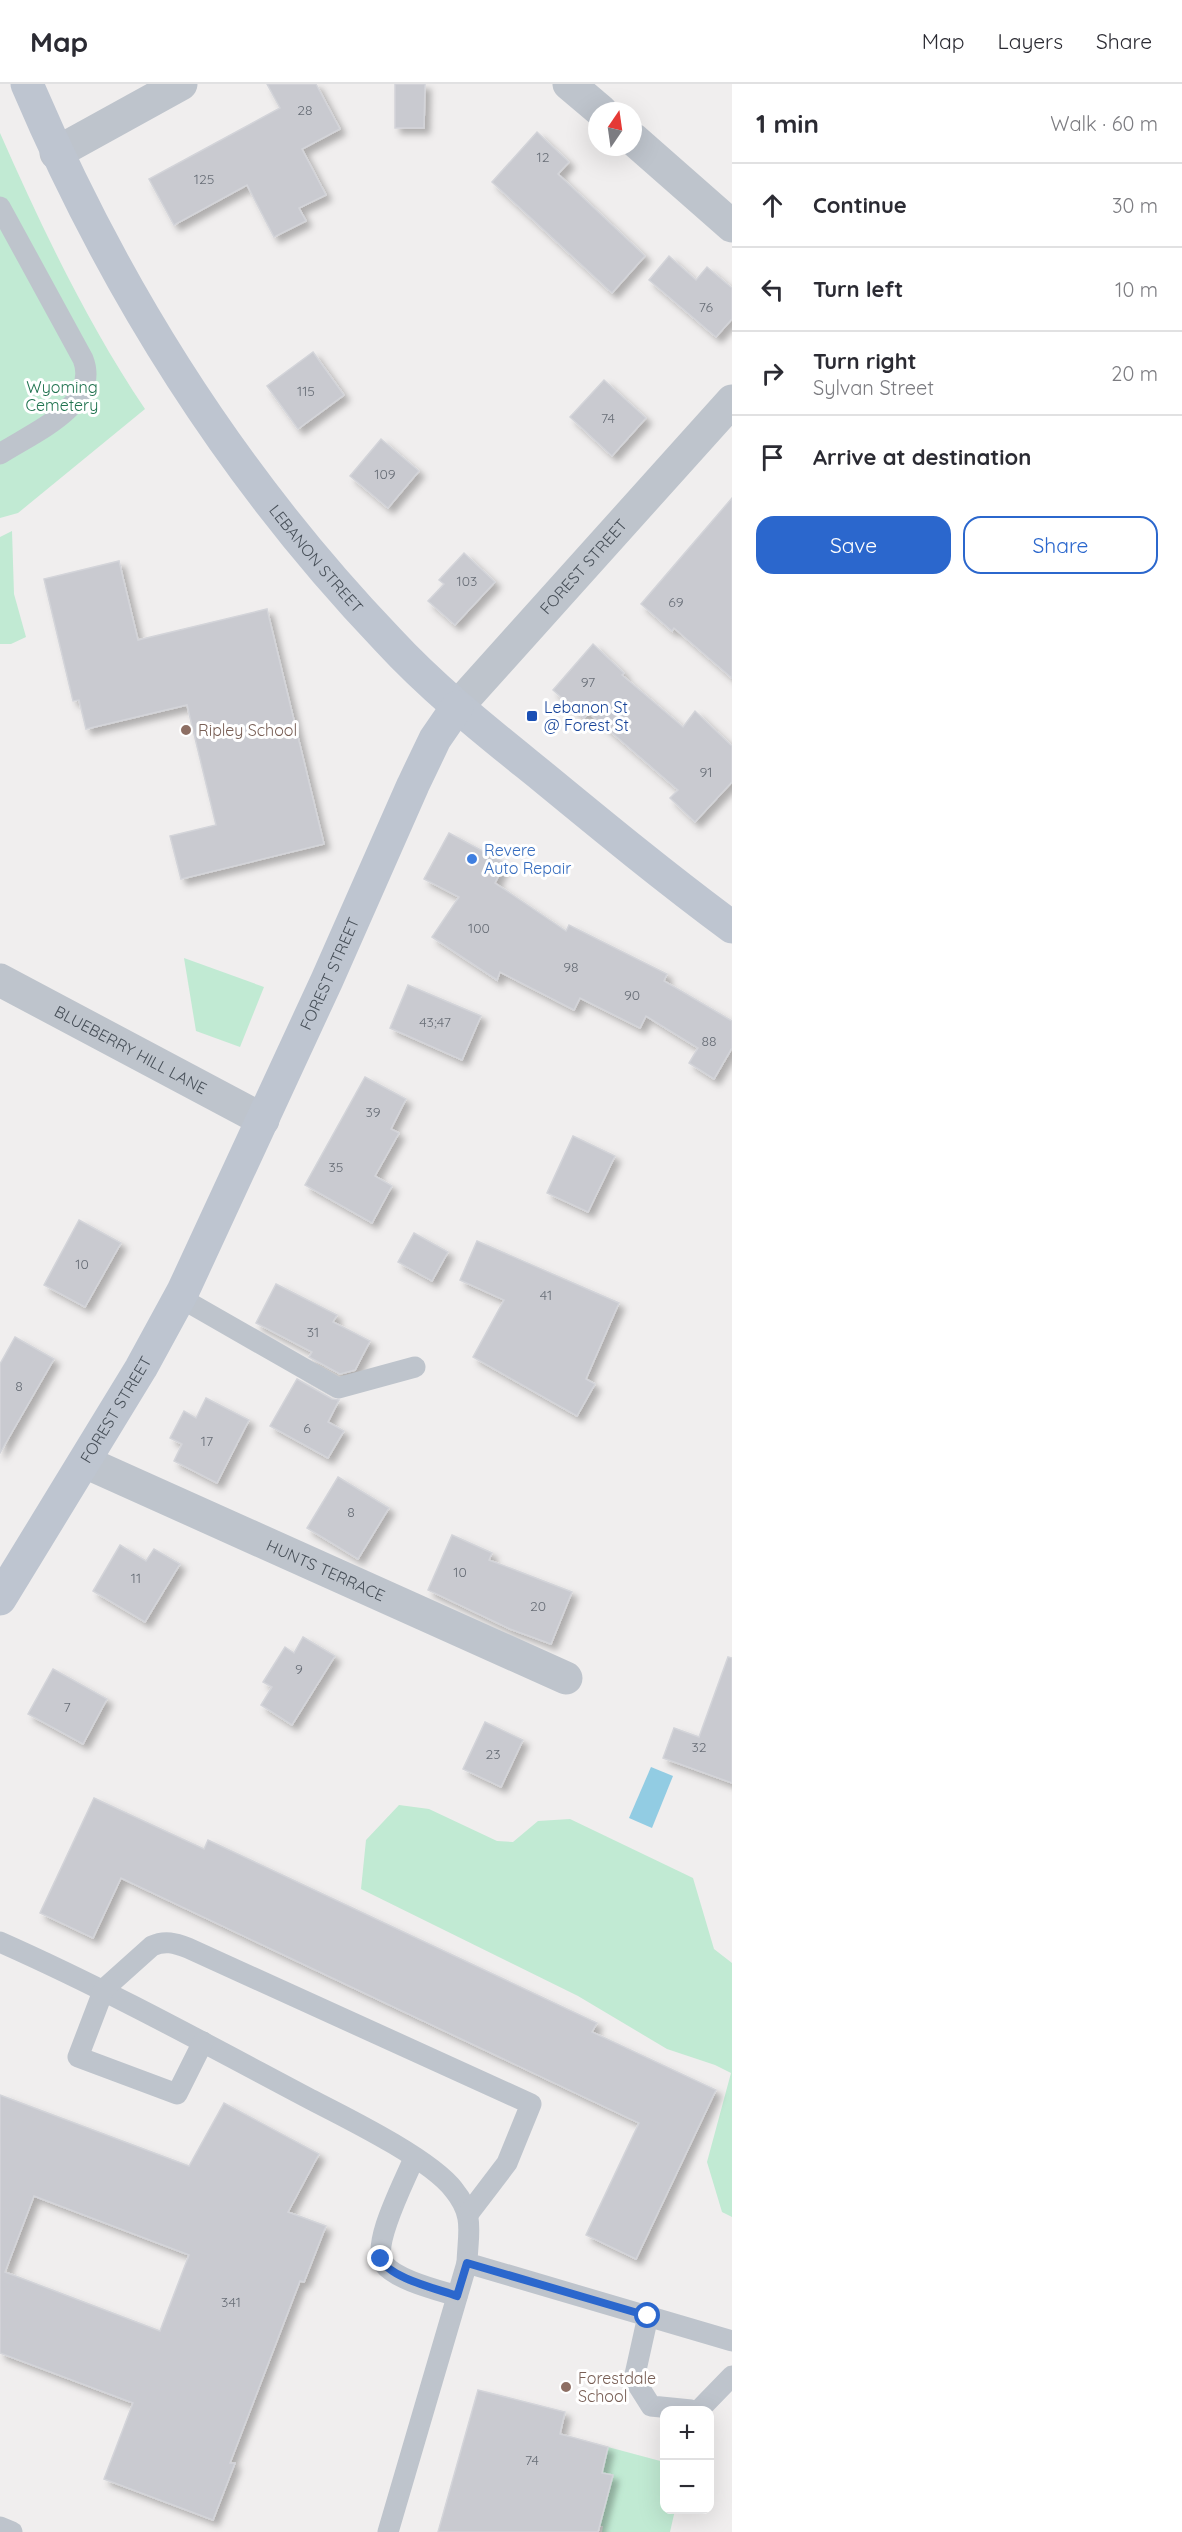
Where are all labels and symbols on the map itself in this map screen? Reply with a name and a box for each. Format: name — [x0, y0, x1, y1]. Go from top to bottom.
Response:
house number: 28 — [297, 101, 313, 119]
north arrow — [588, 102, 642, 156]
house number: 12 — [537, 148, 550, 166]
house number: 125 — [194, 170, 214, 188]
house number: 76 — [699, 298, 714, 316]
park label: Wyoming Cemetery — [26, 377, 98, 415]
house number: 115 — [297, 382, 315, 400]
house number: 74 — [601, 409, 615, 427]
house number: 109 — [374, 465, 396, 483]
street label: LEBANON STREET — [265, 500, 368, 617]
street label: FOREST STREET — [535, 514, 632, 618]
house number: 103 — [457, 572, 477, 590]
house number: 69 — [668, 593, 684, 611]
house number: 97 — [581, 673, 595, 691]
place label: Lebanon St @ Forest St — [544, 697, 629, 735]
marker: Lebanon St @ Forest St — [525, 709, 539, 723]
place label: Ripley School — [198, 720, 297, 740]
marker: Ripley School — [179, 723, 193, 737]
house number: 91 — [699, 763, 713, 781]
place label: Revere Auto Repair — [484, 840, 571, 878]
marker: Revere Auto Repair — [465, 852, 479, 866]
street label: FOREST STREET — [295, 914, 364, 1033]
house number: 100 — [468, 919, 490, 937]
house number: 98 — [563, 958, 579, 976]
house number: 90 — [624, 986, 640, 1004]
street label: BLUEBERRY HILL LANE — [51, 1001, 210, 1098]
house number: 43;47 — [419, 1013, 451, 1031]
house number: 88 — [701, 1032, 717, 1050]
house number: 39 — [365, 1103, 381, 1121]
house number: 35 — [329, 1158, 343, 1176]
house number: 10 — [75, 1255, 89, 1273]
house number: 41 — [540, 1286, 552, 1304]
house number: 31 — [307, 1323, 319, 1341]
street label: FOREST STREET — [76, 1352, 156, 1467]
house number: 8 — [15, 1377, 23, 1395]
house number: 6 — [303, 1419, 311, 1437]
house number: 17 — [201, 1432, 213, 1450]
house number: 8 — [347, 1503, 355, 1521]
street label: HUNTS TERRACE — [263, 1535, 388, 1605]
house number: 10 — [453, 1563, 467, 1581]
house number: 11 — [131, 1569, 141, 1587]
house number: 20 — [530, 1597, 546, 1615]
house number: 9 — [295, 1660, 303, 1678]
house number: 7 — [63, 1698, 71, 1716]
house number: 32 — [691, 1738, 707, 1756]
house number: 23 — [485, 1745, 501, 1763]
route end — [367, 2245, 393, 2271]
house number: 341 — [221, 2293, 241, 2311]
route start — [634, 2302, 660, 2328]
place label: Forestdale School — [578, 2368, 656, 2406]
marker: Forestdale School — [559, 2380, 573, 2394]
house number: 74 — [525, 2451, 539, 2469]

